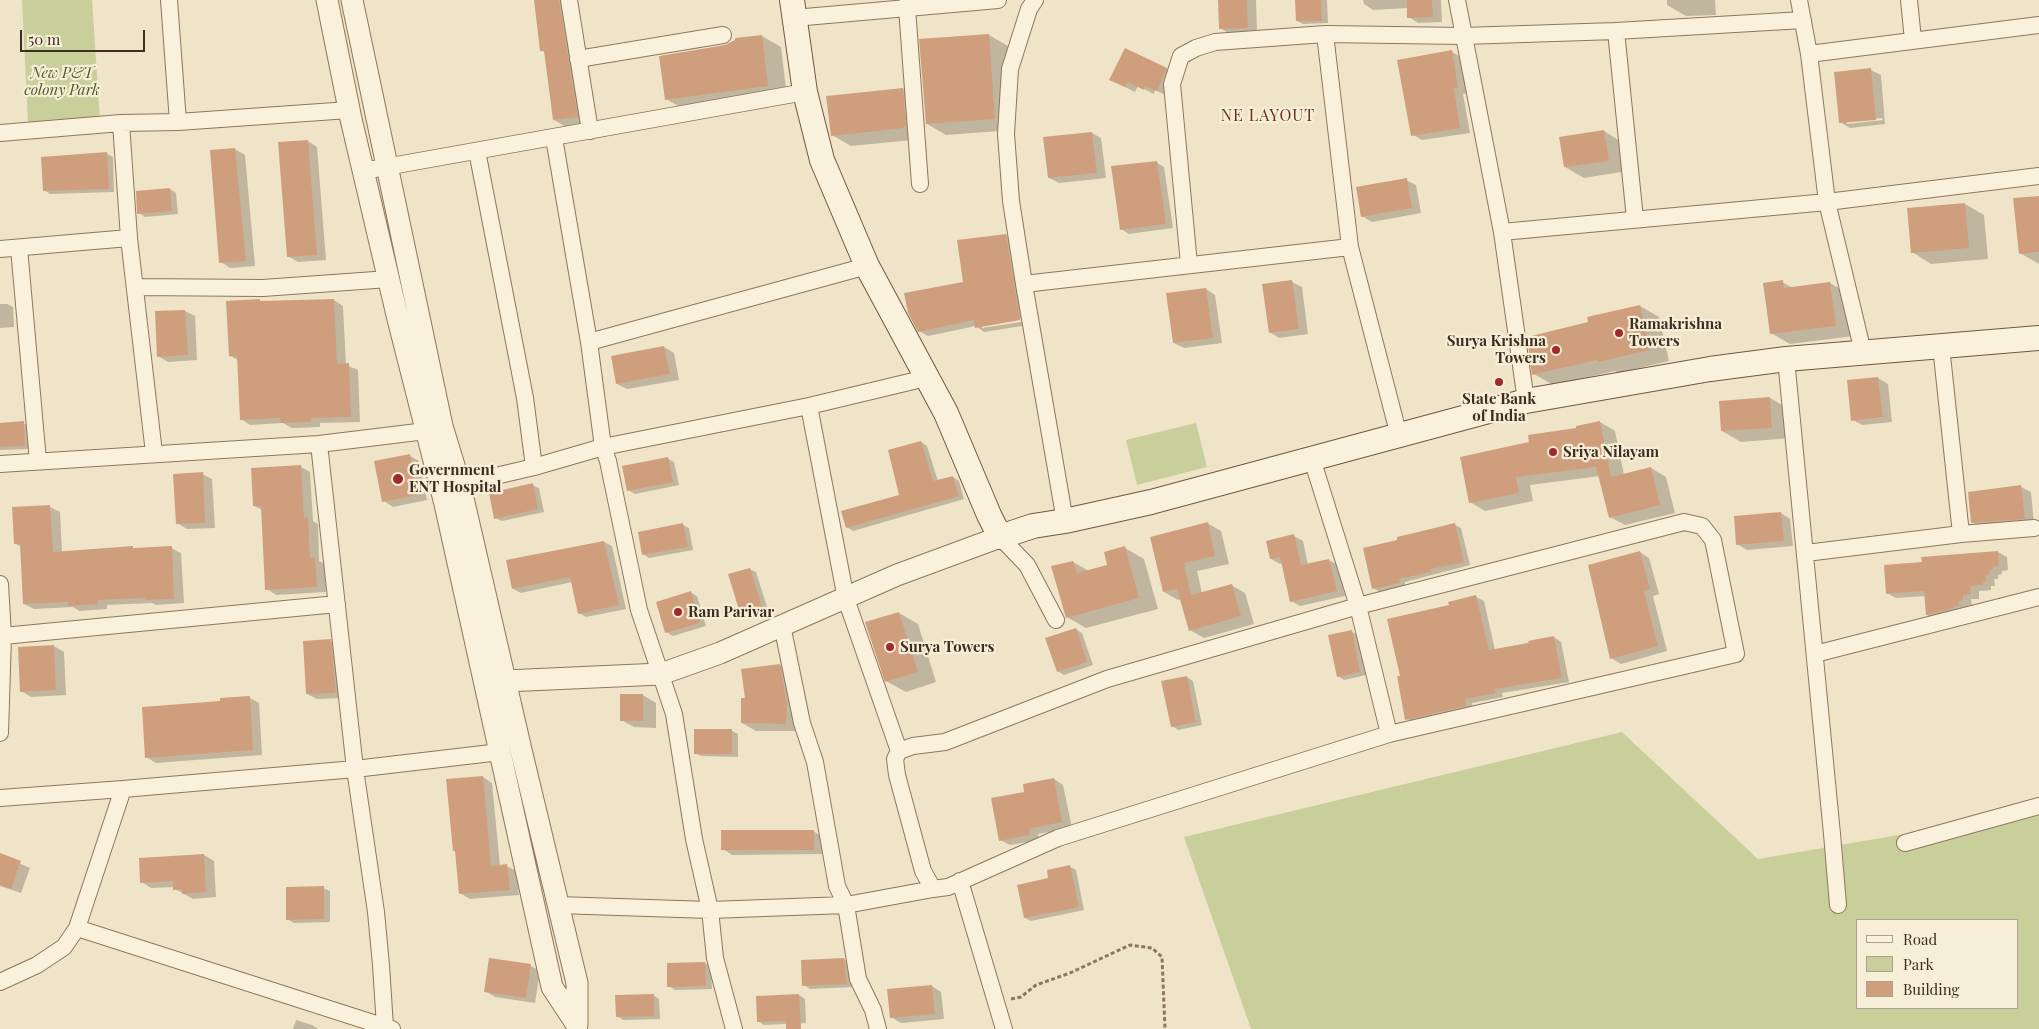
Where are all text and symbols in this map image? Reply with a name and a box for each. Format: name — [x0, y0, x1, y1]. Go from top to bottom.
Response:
scale bar — [22, 20, 148, 52]
text: 50 m — [28, 29, 60, 49]
park label: New P&T colony Park — [24, 64, 100, 99]
district label: NE LAYOUT — [1220, 106, 1316, 126]
place label: Ramakrishna Towers — [1629, 315, 1722, 350]
marker: Ramakrishna Towers — [1613, 327, 1625, 339]
place label: Surya Krishna Towers — [1447, 332, 1546, 367]
marker: Surya Krishna Towers — [1550, 344, 1562, 356]
marker: State Bank of India — [1493, 376, 1505, 388]
place label: State Bank of India — [1462, 390, 1536, 425]
place label: Sriya Nilayam — [1563, 443, 1659, 461]
marker: Sriya Nilayam — [1547, 446, 1559, 458]
place label: Government ENT Hospital — [409, 461, 501, 496]
marker: Government ENT Hospital — [391, 472, 405, 486]
place label: Ram Parivar — [688, 603, 774, 621]
marker: Ram Parivar — [672, 606, 684, 618]
place label: Surya Towers — [900, 638, 994, 656]
marker: Surya Towers — [884, 641, 896, 653]
legend — [1856, 919, 2019, 1009]
text: Road — [1903, 929, 1937, 949]
text: Park — [1903, 954, 1934, 974]
text: Building — [1903, 979, 1959, 999]

